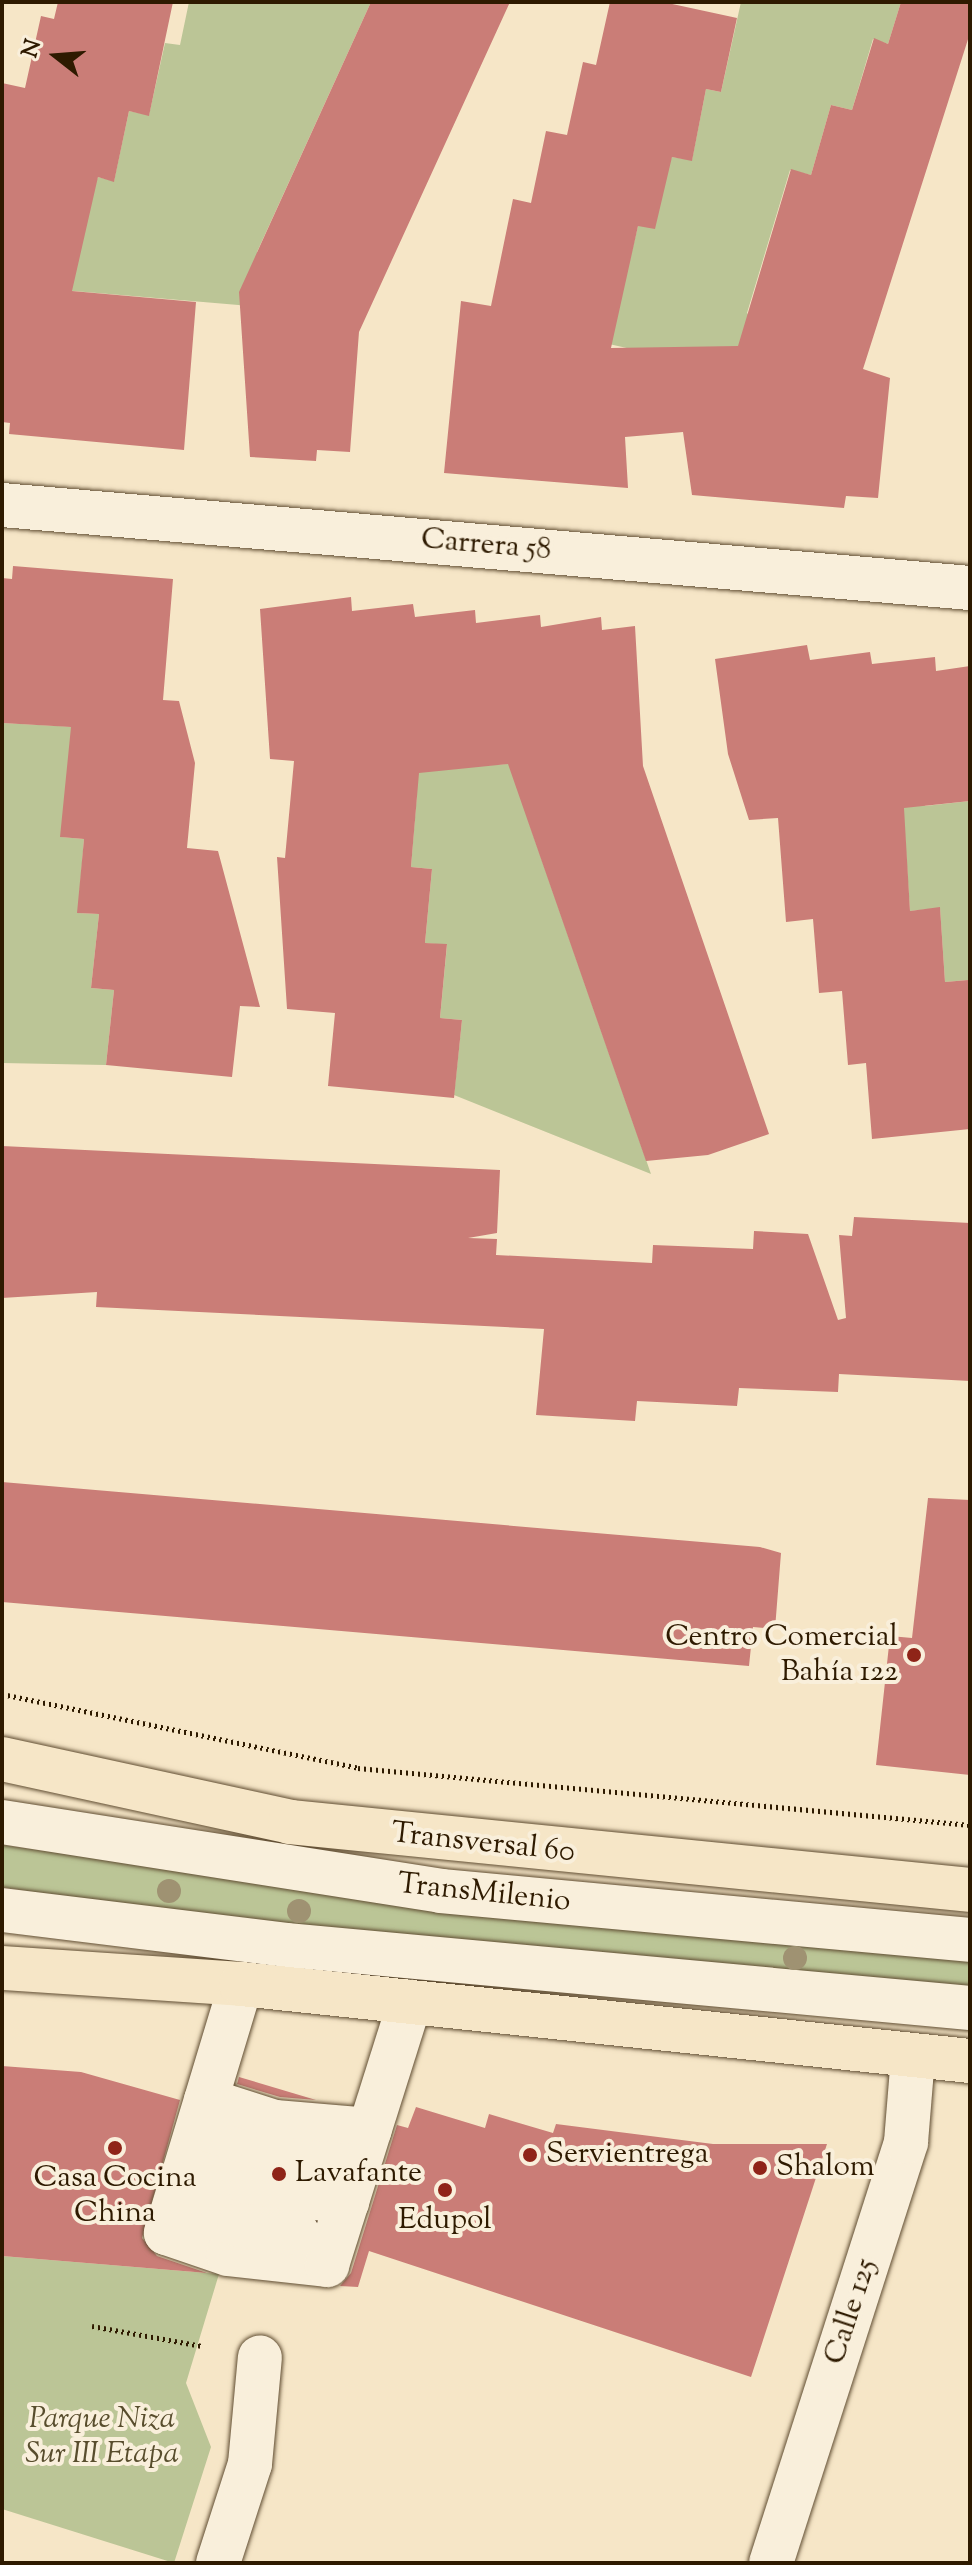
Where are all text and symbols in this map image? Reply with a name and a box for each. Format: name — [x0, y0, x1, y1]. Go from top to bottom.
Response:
north arrow — [16, 16, 96, 96]
text: N — [15, 36, 51, 62]
street label: Carrera 58 — [419, 522, 553, 570]
place label: Centro Comercial Bahía 122 — [665, 1620, 898, 1690]
marker: Centro Comercial Bahía 122 — [905, 1646, 923, 1664]
street label: Transversal 60 — [389, 1816, 577, 1872]
street label: TransMilenio — [396, 1867, 572, 1921]
place label: Servientrega — [546, 2137, 709, 2173]
marker: Casa Cocina China — [106, 2139, 124, 2157]
marker: Servientrega — [521, 2146, 539, 2164]
place label: Shalom — [776, 2150, 875, 2186]
place label: Lavafante — [295, 2156, 422, 2192]
marker: Shalom — [751, 2159, 769, 2177]
place label: Casa Cocina China — [34, 2161, 196, 2232]
marker: Lavafante — [270, 2165, 288, 2183]
marker: Edupol — [436, 2181, 454, 2199]
place label: Edupol — [398, 2203, 492, 2239]
street label: Calle 125 — [818, 2255, 886, 2369]
park label: Parque Niza Sur III Etapa — [25, 2402, 179, 2472]

